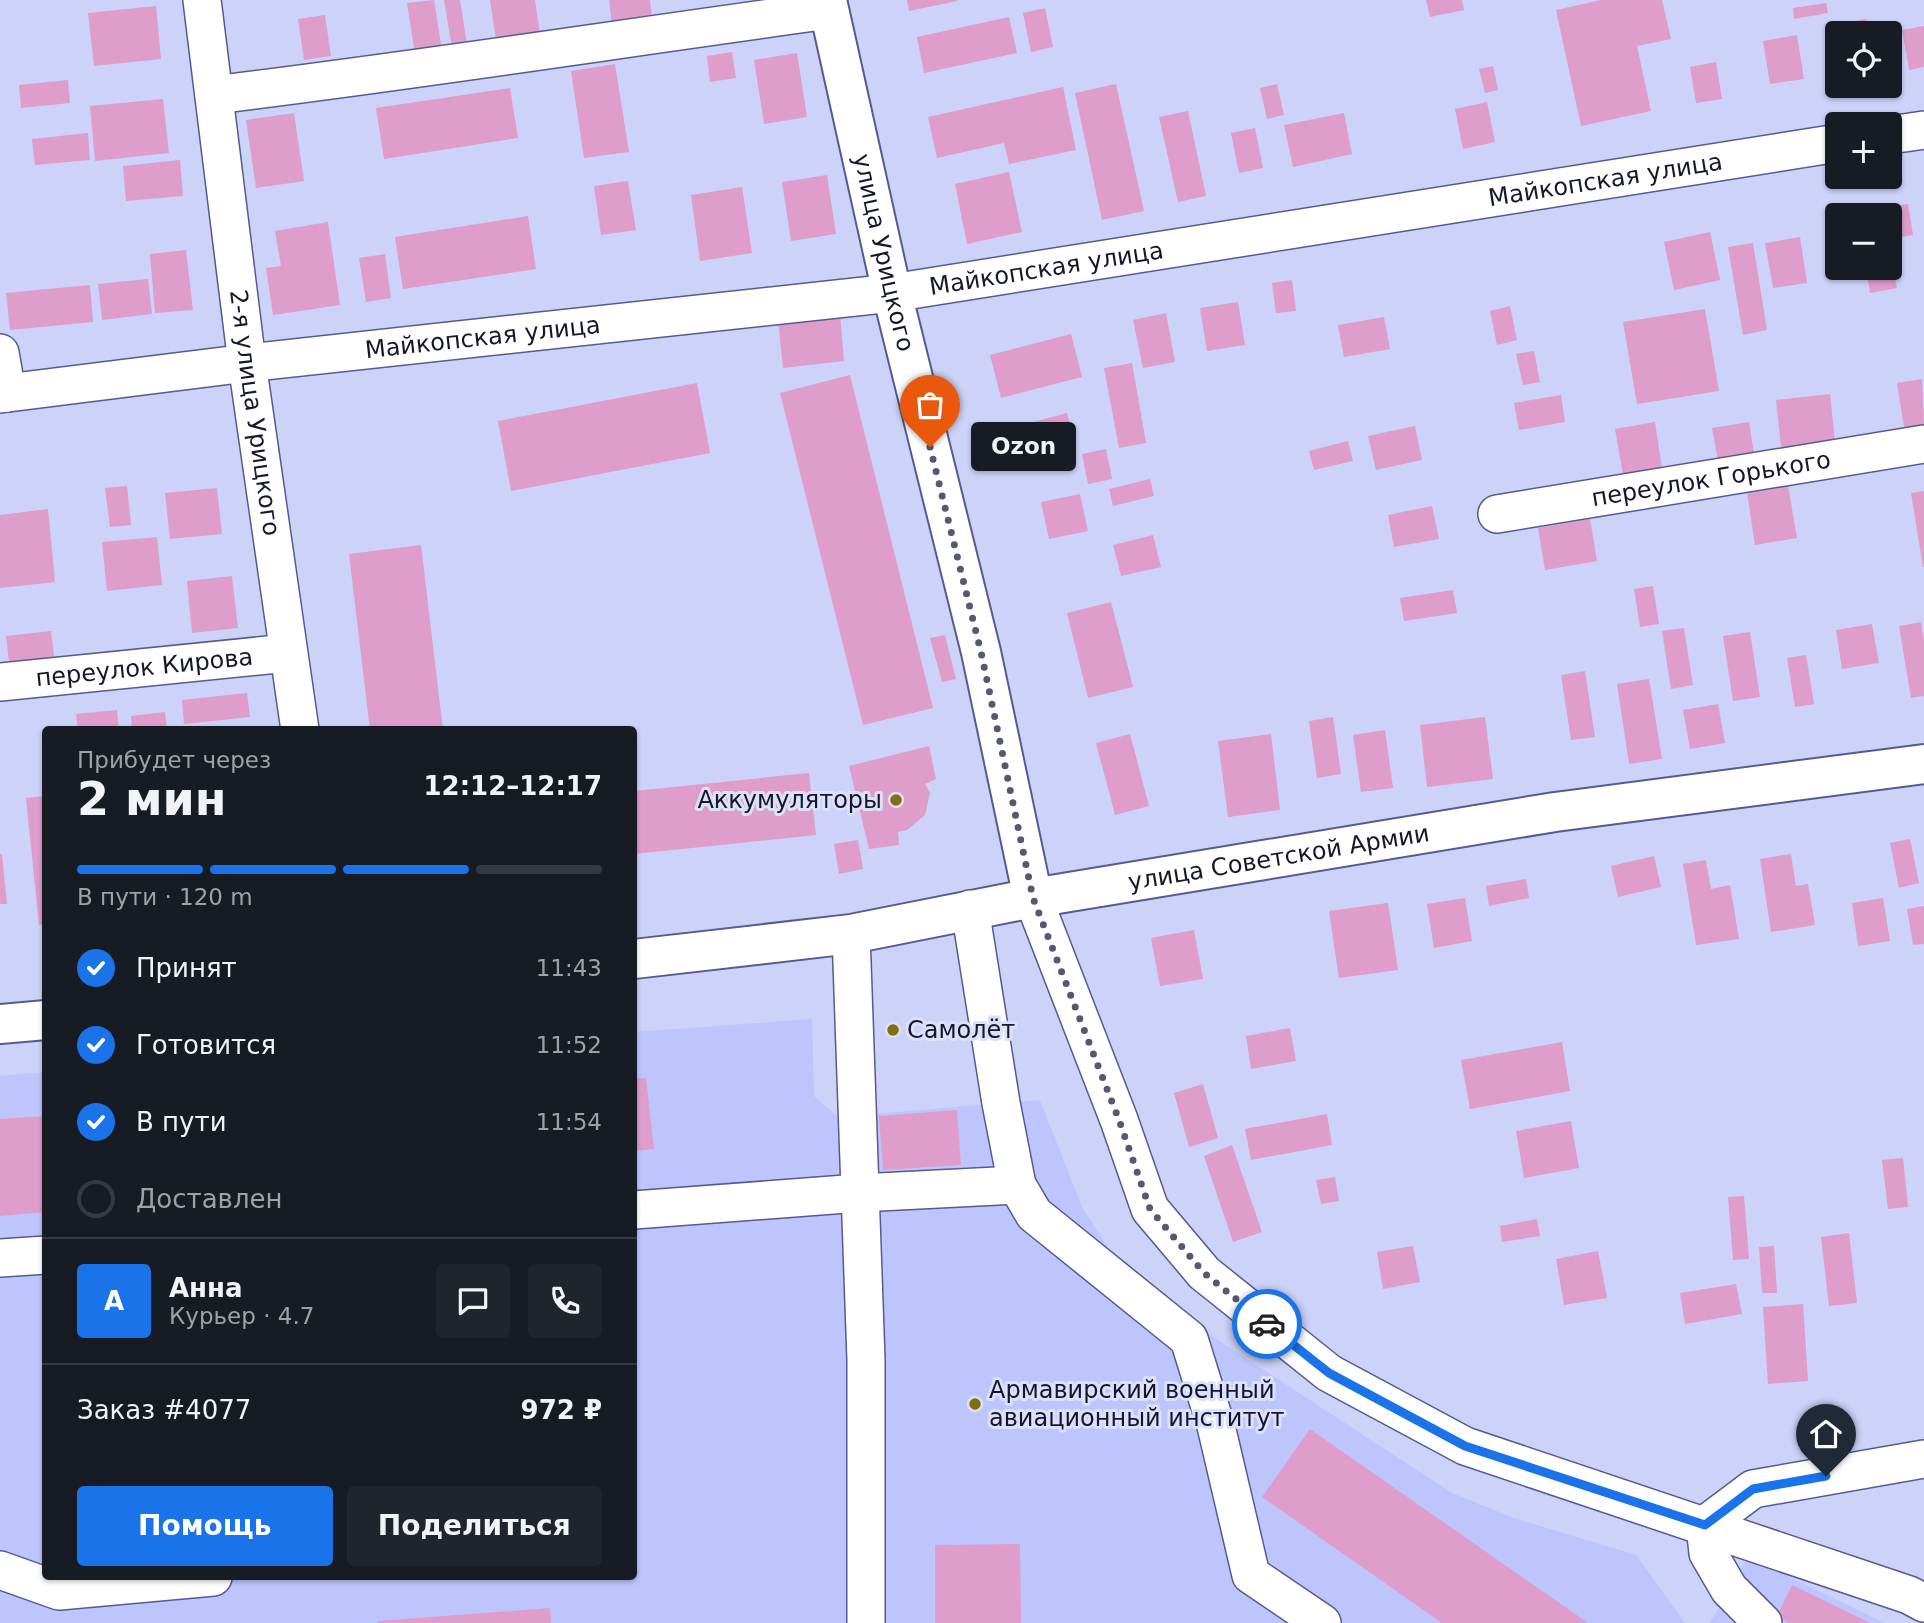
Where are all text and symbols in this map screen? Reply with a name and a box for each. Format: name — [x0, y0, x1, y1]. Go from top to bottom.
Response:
map controls — [1825, 21, 1902, 280]
button: locate — [1825, 21, 1902, 98]
button: + — [1825, 112, 1902, 189]
street label: Майкопская улица — [1486, 148, 1724, 212]
street label: улица Урицкого — [848, 151, 920, 355]
button: − — [1825, 203, 1902, 280]
street label: Майкопская улица — [927, 236, 1165, 301]
street label: 2-я улица Урицкого — [224, 288, 286, 538]
street label: Майкопская улица — [364, 311, 602, 364]
pin — [900, 375, 960, 447]
icon: bag — [911, 386, 949, 424]
callout: Ozon — [972, 422, 1077, 472]
text: Ozon — [991, 433, 1056, 459]
street label: переулок Горького — [1589, 446, 1833, 512]
street label: переулок Кирова — [34, 643, 254, 692]
text: Прибудет через — [77, 747, 271, 773]
text: 12:12–12:17 — [423, 771, 602, 801]
text: 2 мин — [77, 772, 227, 826]
place label: Аккумуляторы — [697, 786, 882, 814]
marker: Аккумуляторы — [888, 792, 904, 808]
street label: улица Советской Армии — [1126, 819, 1431, 896]
text: В пути · 120 m — [77, 884, 253, 910]
icon: check — [77, 949, 115, 987]
text: Принят — [136, 953, 237, 983]
text: 11:43 — [536, 955, 602, 981]
place label: Самолёт — [907, 1016, 1015, 1044]
marker: Самолёт — [885, 1022, 901, 1038]
icon: check — [77, 1026, 115, 1064]
text: Готовится — [136, 1030, 276, 1060]
text: 11:52 — [536, 1032, 602, 1058]
icon: check — [77, 1103, 115, 1141]
text: В пути — [136, 1107, 227, 1137]
text: 11:54 — [536, 1109, 602, 1135]
text: Доставлен — [136, 1184, 283, 1214]
button: chat — [436, 1264, 510, 1338]
button: phone — [528, 1264, 602, 1338]
text: Анна — [169, 1273, 243, 1303]
text: А — [104, 1286, 124, 1316]
courier — [1232, 1289, 1302, 1359]
text: Курьер · 4.7 — [169, 1303, 314, 1329]
icon: car — [1248, 1305, 1286, 1343]
place label: Армавирский военный авиационный институт — [989, 1376, 1285, 1432]
text: Заказ #4077 — [77, 1395, 251, 1425]
text: 972 ₽ — [521, 1395, 602, 1425]
marker: Армавирский военный авиационный институт — [967, 1396, 983, 1412]
pin — [1796, 1404, 1856, 1476]
icon: home — [1807, 1415, 1845, 1453]
button: Помощь — [77, 1486, 333, 1566]
button: Поделиться — [347, 1486, 602, 1566]

